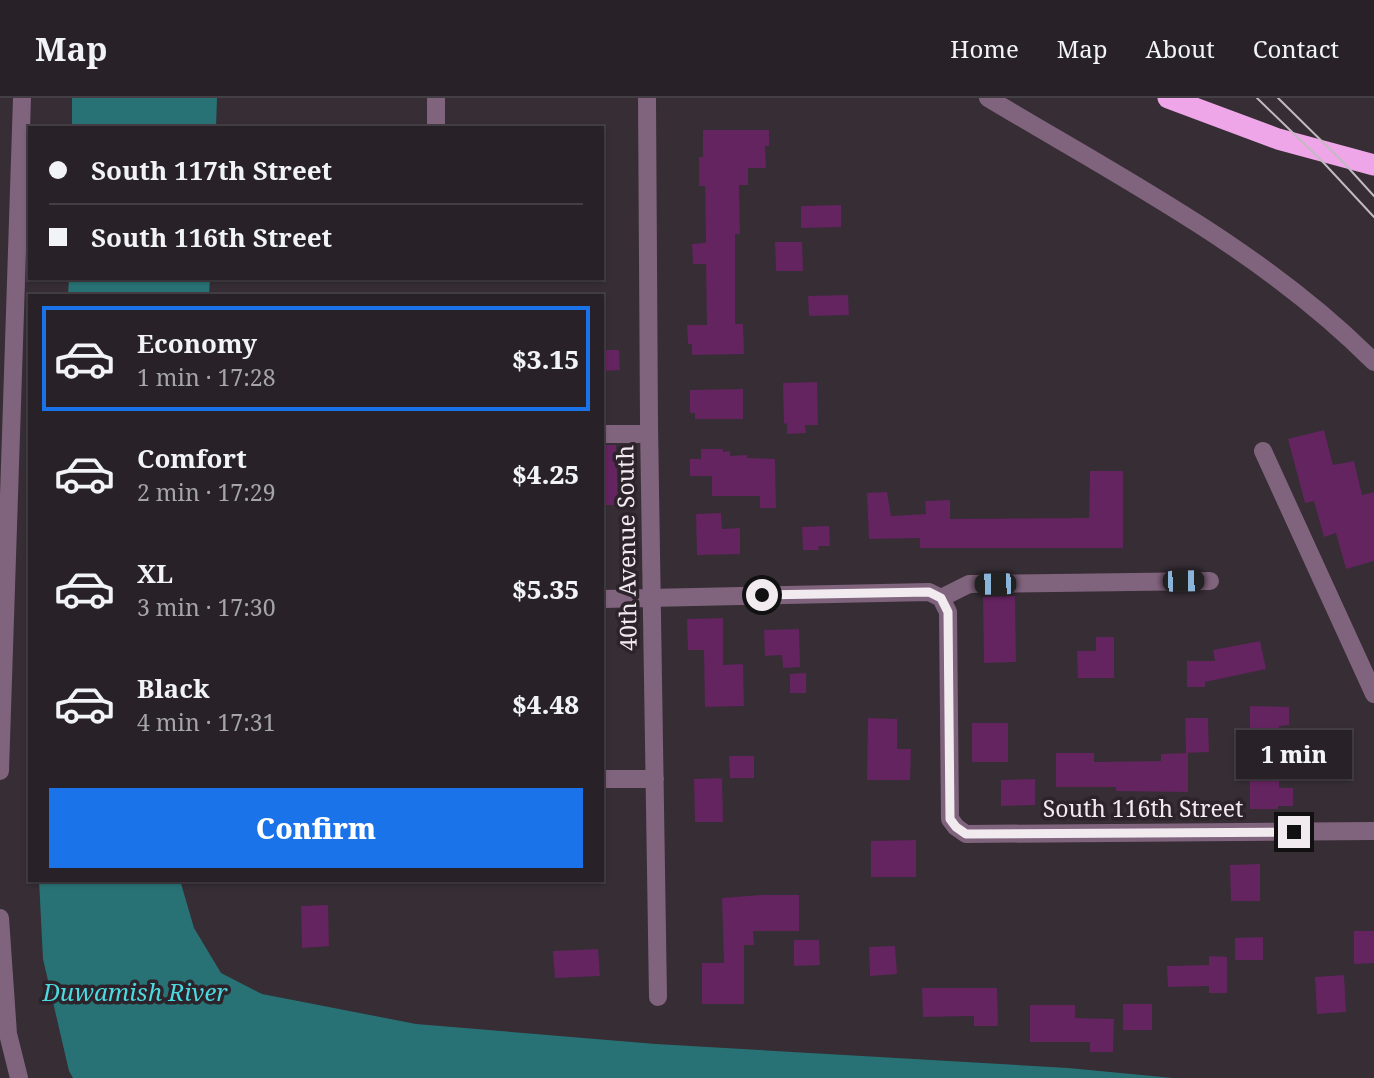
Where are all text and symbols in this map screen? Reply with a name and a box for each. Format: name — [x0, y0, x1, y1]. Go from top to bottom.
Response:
text: Map — [35, 26, 108, 71]
text: Home — [950, 32, 1019, 65]
text: Map — [1057, 32, 1108, 65]
text: About — [1146, 32, 1215, 65]
text: Contact — [1253, 32, 1339, 65]
text: South 117th Street — [91, 152, 332, 188]
text: South 116th Street — [91, 219, 332, 255]
text: Economy — [137, 325, 257, 361]
icon: car — [53, 327, 116, 390]
text: $3.15 — [512, 341, 579, 377]
text: 1 min · 17:28 — [137, 361, 275, 393]
text: Comfort — [137, 440, 247, 476]
icon: car — [53, 442, 116, 505]
street label: 40th Avenue South — [608, 445, 644, 651]
text: $4.25 — [512, 456, 579, 492]
text: 2 min · 17:29 — [137, 476, 275, 508]
text: XL — [137, 555, 173, 591]
icon: car — [53, 557, 116, 620]
car — [1162, 570, 1205, 592]
text: $5.35 — [512, 571, 579, 607]
car — [974, 573, 1017, 595]
route start — [746, 579, 778, 611]
text: 3 min · 17:30 — [137, 591, 275, 623]
text: Black — [137, 670, 210, 706]
icon: car — [53, 672, 116, 735]
text: $4.48 — [512, 686, 579, 722]
text: 4 min · 17:31 — [137, 706, 275, 738]
callout: 1 min — [1236, 730, 1352, 780]
text: 1 min — [1261, 738, 1327, 770]
button: Confirm — [49, 788, 583, 868]
street label: South 116th Street — [1043, 792, 1243, 824]
route end — [1278, 816, 1310, 848]
water label: Duwamish River — [41, 975, 228, 1008]

